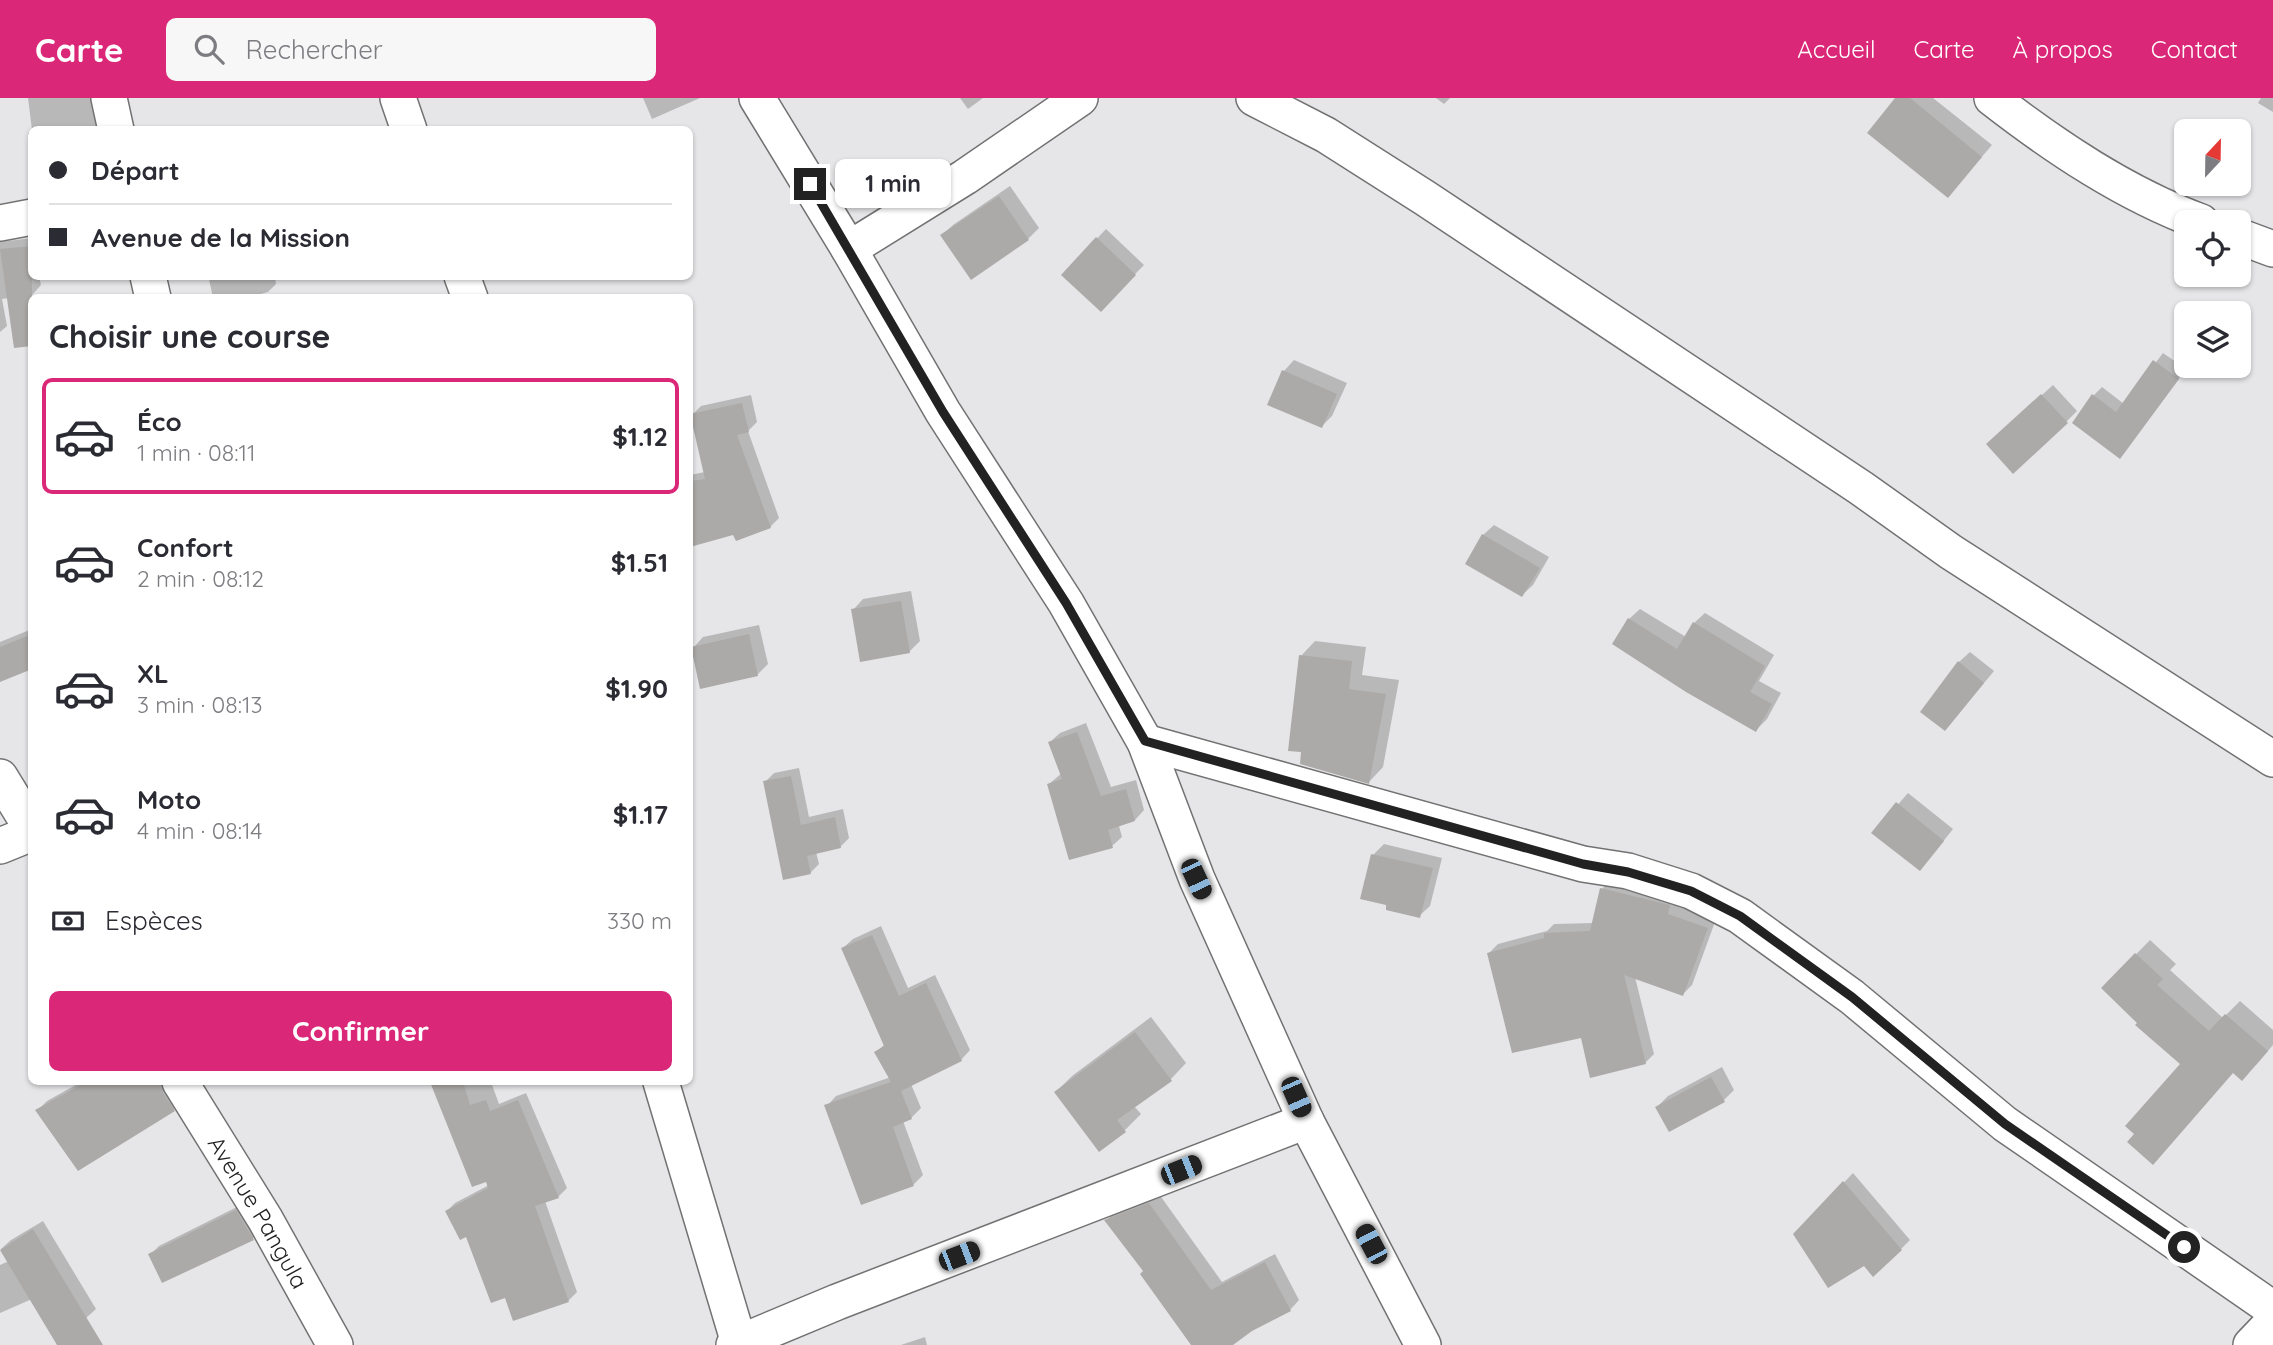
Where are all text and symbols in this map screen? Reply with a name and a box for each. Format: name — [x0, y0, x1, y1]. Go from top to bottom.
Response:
search box — [166, 18, 656, 81]
text: Carte — [35, 29, 124, 70]
icon: search — [190, 30, 228, 68]
text: Rechercher — [246, 33, 383, 66]
text: Accueil — [1797, 34, 1876, 64]
text: Carte — [1914, 34, 1975, 64]
text: À propos — [2013, 34, 2113, 64]
text: Contact — [2151, 34, 2238, 64]
north arrow — [2174, 119, 2250, 196]
map controls — [2174, 119, 2251, 378]
text: Départ — [91, 154, 180, 187]
callout: 1 min — [834, 160, 950, 208]
route end — [794, 168, 826, 200]
text: 1 min — [865, 169, 921, 198]
button: locate — [2174, 210, 2251, 287]
text: Avenue de la Mission — [91, 221, 350, 254]
button: layers — [2174, 301, 2251, 378]
text: Choisir une course — [49, 316, 330, 356]
icon: car — [53, 405, 116, 468]
text: Éco — [137, 405, 182, 438]
text: $1.12 — [612, 420, 668, 453]
text: 1 min · 08:11 — [137, 438, 255, 467]
icon: car — [53, 531, 116, 594]
text: Confort — [137, 531, 234, 564]
text: $1.51 — [611, 546, 668, 579]
text: 2 min · 08:12 — [137, 564, 264, 593]
icon: car — [53, 657, 116, 720]
text: XL — [137, 657, 169, 690]
text: $1.90 — [605, 672, 668, 705]
text: 3 min · 08:13 — [137, 690, 263, 719]
icon: car — [53, 783, 116, 846]
text: Moto — [137, 783, 201, 816]
text: $1.17 — [613, 798, 668, 831]
text: 4 min · 08:14 — [137, 816, 262, 845]
car — [1178, 856, 1215, 902]
icon: cash — [49, 902, 87, 940]
text: Espèces — [105, 904, 203, 937]
text: 330 m — [607, 906, 672, 935]
button: Confirmer — [49, 991, 672, 1071]
car — [1278, 1074, 1315, 1120]
street label: Avenue Pangula — [202, 1130, 315, 1293]
car — [1158, 1152, 1205, 1188]
car — [1352, 1221, 1391, 1267]
route start — [2168, 1231, 2200, 1263]
car — [936, 1239, 983, 1273]

